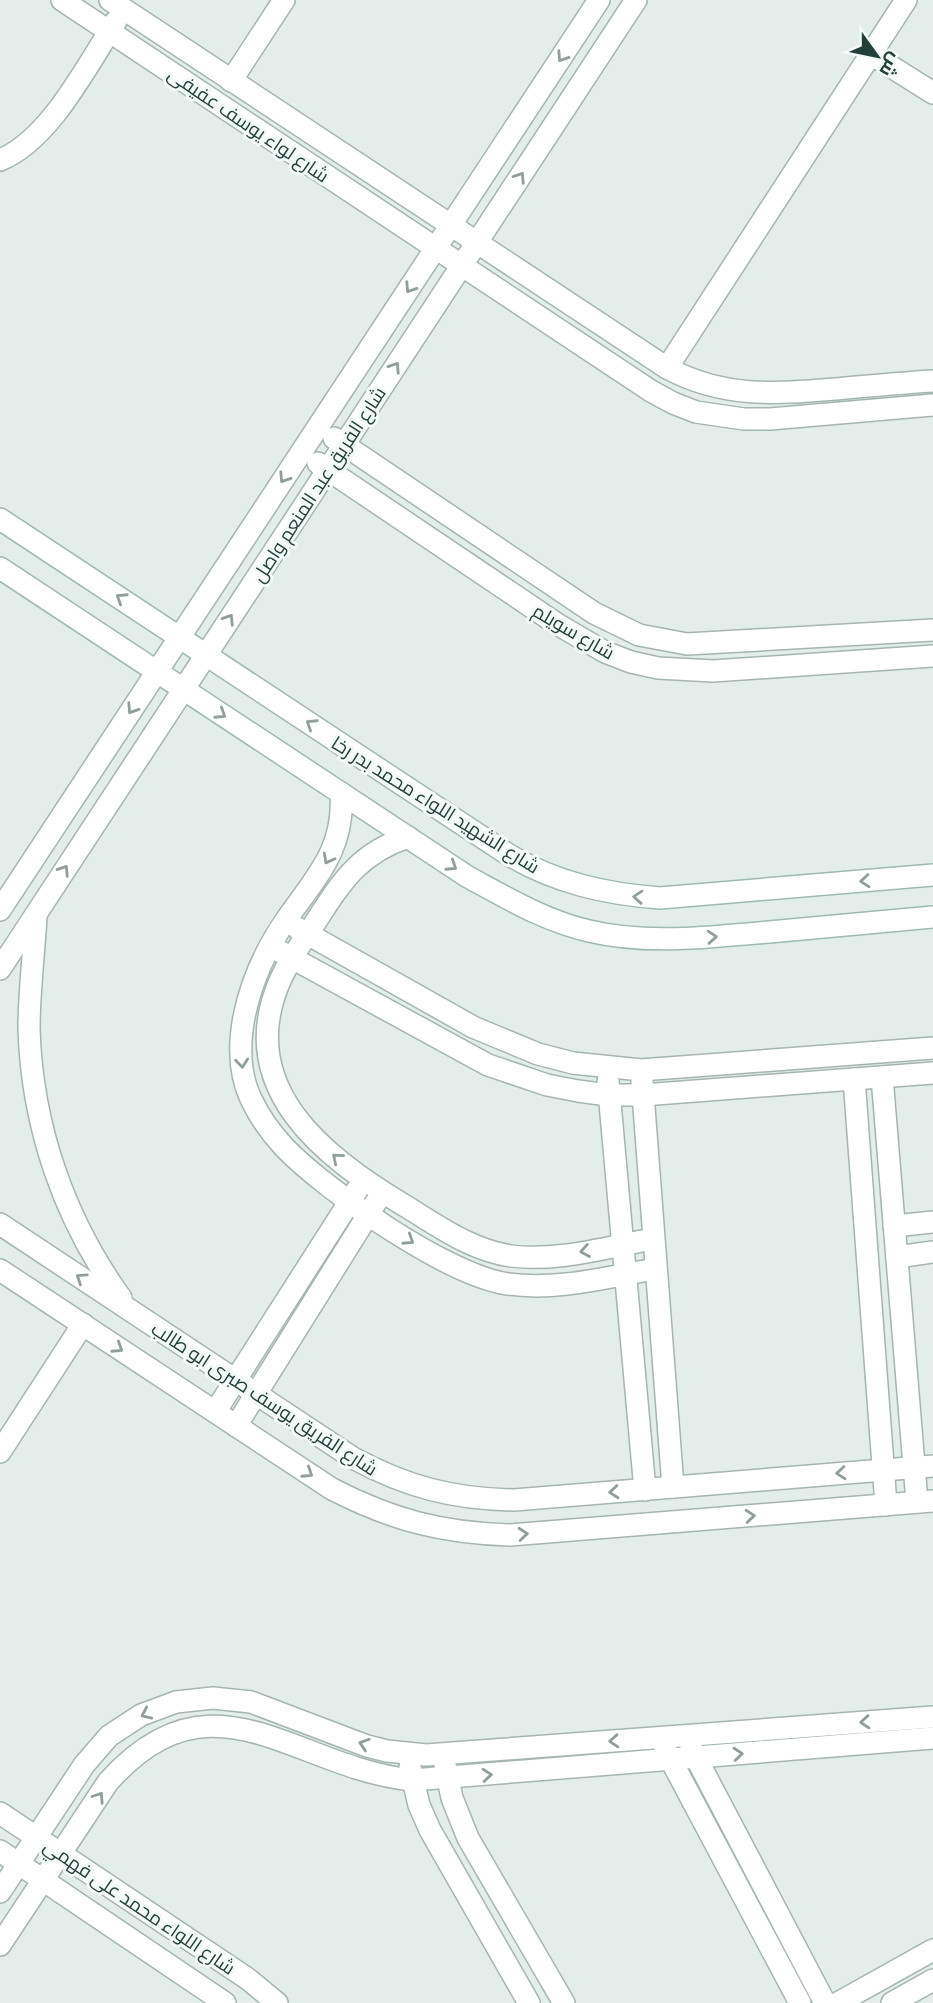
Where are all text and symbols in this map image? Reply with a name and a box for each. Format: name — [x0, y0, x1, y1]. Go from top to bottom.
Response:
north arrow — [842, 21, 912, 91]
text: ش — [875, 48, 908, 82]
one-way arrow — [557, 49, 570, 62]
street label: شارع لواء يوسف عفيفى — [162, 61, 334, 189]
one-way arrow — [512, 172, 525, 185]
one-way arrow — [405, 280, 418, 293]
one-way arrow — [387, 362, 400, 375]
street label: شارع الفريق عبد المنعم واصل — [246, 382, 392, 588]
one-way arrow — [280, 470, 293, 483]
one-way arrow — [116, 594, 129, 607]
street label: شارع سويلم — [527, 598, 619, 666]
one-way arrow — [221, 614, 234, 627]
one-way arrow — [128, 701, 141, 714]
one-way arrow — [213, 705, 226, 718]
one-way arrow — [306, 720, 319, 732]
street label: شارع الشهيد اللواء محمد بدر رخا — [326, 730, 544, 880]
one-way arrow — [323, 851, 336, 864]
one-way arrow — [444, 858, 457, 871]
one-way arrow — [56, 865, 69, 878]
one-way arrow — [859, 874, 871, 889]
one-way arrow — [632, 889, 643, 904]
one-way arrow — [707, 930, 718, 945]
one-way arrow — [234, 1058, 249, 1069]
one-way arrow — [332, 1154, 345, 1166]
one-way arrow — [402, 1231, 415, 1244]
one-way arrow — [580, 1243, 591, 1258]
one-way arrow — [76, 1274, 89, 1286]
street label: شارع الفريق يوسف صبرى ابو طالب — [146, 1316, 382, 1482]
one-way arrow — [111, 1340, 124, 1353]
one-way arrow — [300, 1465, 313, 1478]
one-way arrow — [835, 1465, 846, 1480]
one-way arrow — [608, 1484, 619, 1499]
one-way arrow — [744, 1509, 755, 1524]
one-way arrow — [518, 1527, 529, 1542]
one-way arrow — [141, 1706, 153, 1720]
one-way arrow — [859, 1714, 870, 1729]
one-way arrow — [608, 1733, 619, 1748]
one-way arrow — [358, 1738, 370, 1752]
one-way arrow — [733, 1747, 744, 1762]
one-way arrow — [481, 1767, 493, 1782]
one-way arrow — [90, 1791, 103, 1804]
street label: شارع اللواء محمد على فهمي — [38, 1833, 240, 1982]

